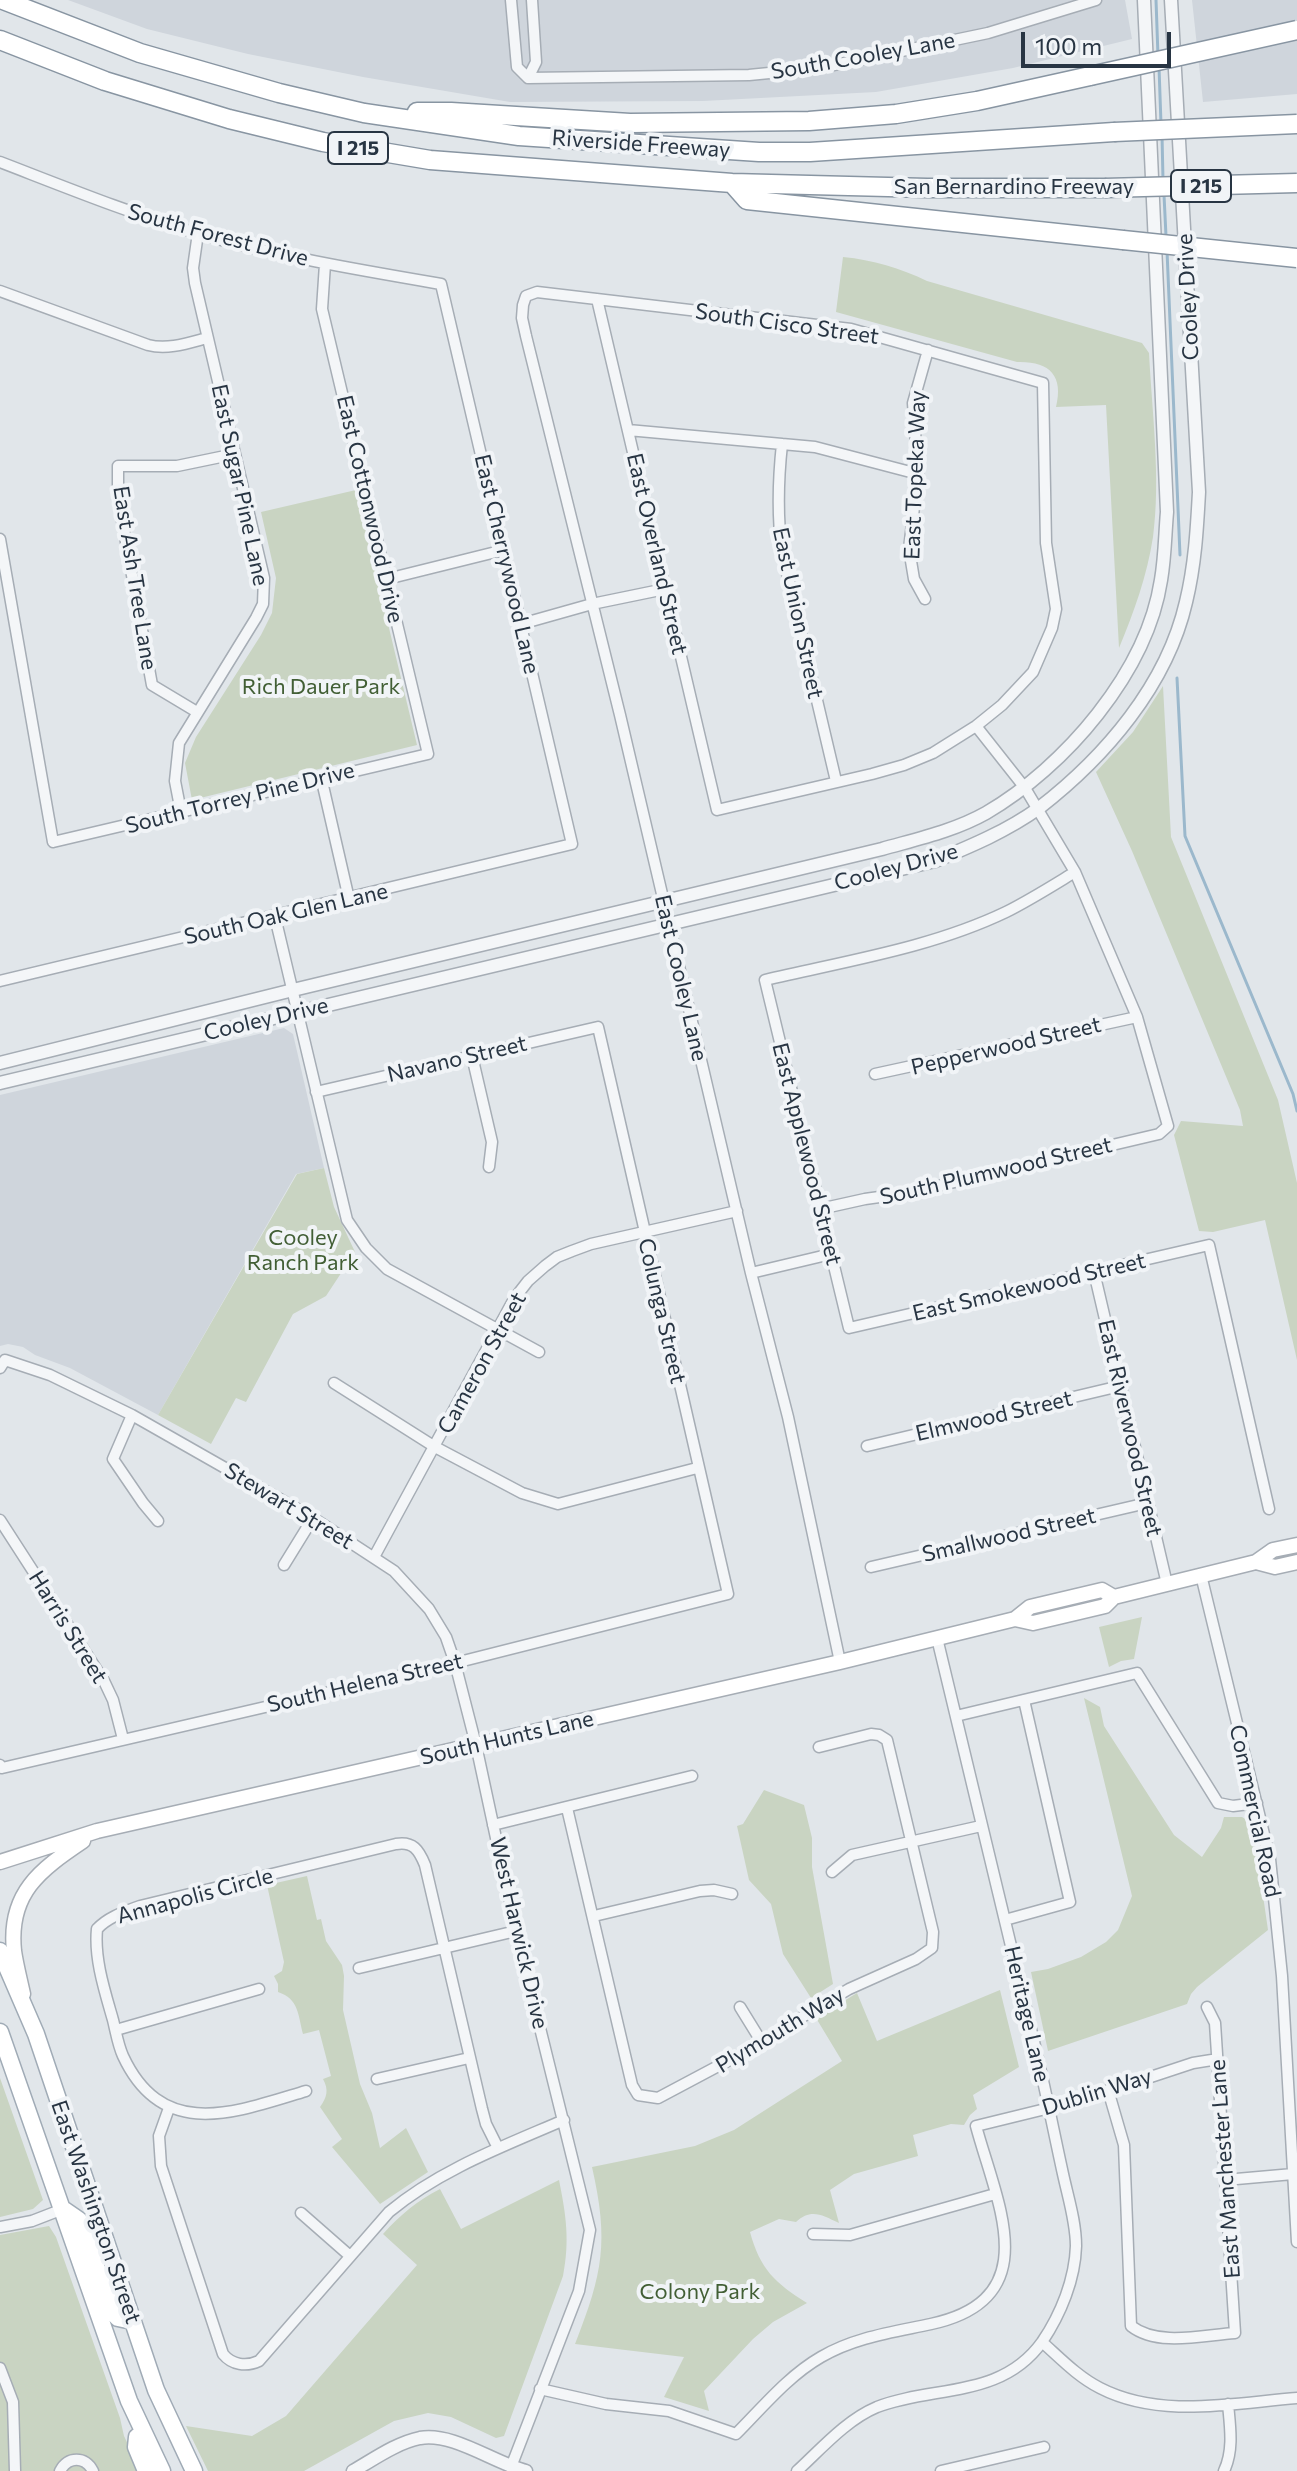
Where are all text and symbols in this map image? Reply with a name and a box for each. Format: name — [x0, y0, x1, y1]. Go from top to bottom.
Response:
scale bar — [1025, 16, 1175, 66]
street label: South Cooley Lane — [769, 27, 957, 85]
text: 100 m — [1035, 31, 1102, 60]
street label: Riverside Freeway — [551, 125, 731, 163]
road number: I 215 — [328, 132, 388, 164]
road number: I 215 — [1171, 170, 1231, 202]
street label: San Bernardino Freeway — [894, 174, 1134, 200]
street label: South Forest Drive — [125, 198, 311, 272]
street label: Cooley Drive — [1171, 233, 1205, 361]
street label: South Cisco Street — [693, 298, 881, 350]
street label: East Sugar Pine Lane — [206, 382, 274, 588]
street label: East Topeka Way — [899, 390, 931, 560]
street label: East Cottonwood Drive — [331, 393, 409, 625]
street label: East Overland Street — [621, 451, 693, 657]
street label: East Cherrywood Lane — [469, 452, 545, 676]
street label: East Ash Tree Lane — [107, 484, 163, 672]
street label: East Union Street — [767, 525, 829, 701]
park label: Rich Dauer Park — [242, 674, 400, 700]
street label: South Torrey Pine Drive — [123, 757, 357, 839]
street label: Cooley Drive — [831, 838, 961, 896]
street label: South Oak Glen Lane — [182, 878, 390, 950]
street label: East Cooley Lane — [649, 892, 713, 1064]
street label: Cooley Drive — [201, 992, 331, 1046]
street label: Pepperwood Street — [908, 1011, 1104, 1081]
street label: Navano Street — [385, 1030, 529, 1088]
street label: East Applewood Street — [767, 1040, 847, 1268]
street label: South Plumwood Street — [877, 1131, 1115, 1211]
park label: Cooley Ranch Park — [247, 1225, 359, 1276]
street label: Colunga Street — [632, 1236, 692, 1386]
street label: East Smokewood Street — [910, 1247, 1148, 1327]
street label: Cameron Street — [432, 1288, 532, 1438]
street label: East Riverwood Street — [1092, 1317, 1168, 1539]
street label: Elmwood Street — [913, 1385, 1075, 1447]
street label: Stewart Street — [220, 1457, 358, 1555]
street label: Smallwood Street — [920, 1502, 1098, 1568]
street label: Harris Street — [23, 1566, 113, 1688]
street label: South Helena Street — [265, 1648, 465, 1718]
street label: South Hunts Lane — [418, 1705, 596, 1771]
street label: Commercial Road — [1224, 1722, 1286, 1900]
street label: West Harwick Drive — [484, 1835, 554, 2031]
street label: Annapolis Circle — [114, 1862, 276, 1930]
street label: Heritage Lane — [999, 1943, 1055, 2085]
street label: Plymouth Way — [711, 1981, 849, 2079]
street label: East Manchester Lane — [1204, 2059, 1246, 2279]
street label: Dublin Way — [1039, 2063, 1155, 2121]
street label: East Washington Street — [45, 2097, 147, 2327]
park label: Colony Park — [640, 2279, 760, 2305]

